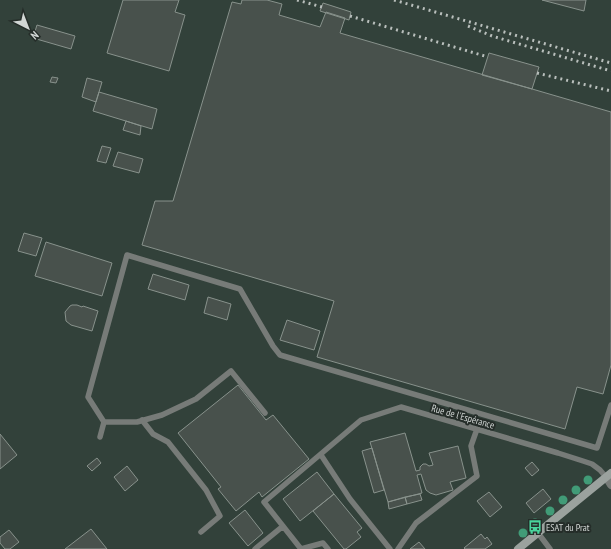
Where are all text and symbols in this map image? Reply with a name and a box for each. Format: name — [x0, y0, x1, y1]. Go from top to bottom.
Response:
north arrow — [8, 8, 48, 48]
text: N — [28, 28, 42, 43]
street label: Rue de l'Espérance — [430, 401, 496, 432]
bus stop icon: ESAT du Prat — [527, 519, 543, 535]
place label: ESAT du Prat — [546, 521, 590, 534]

